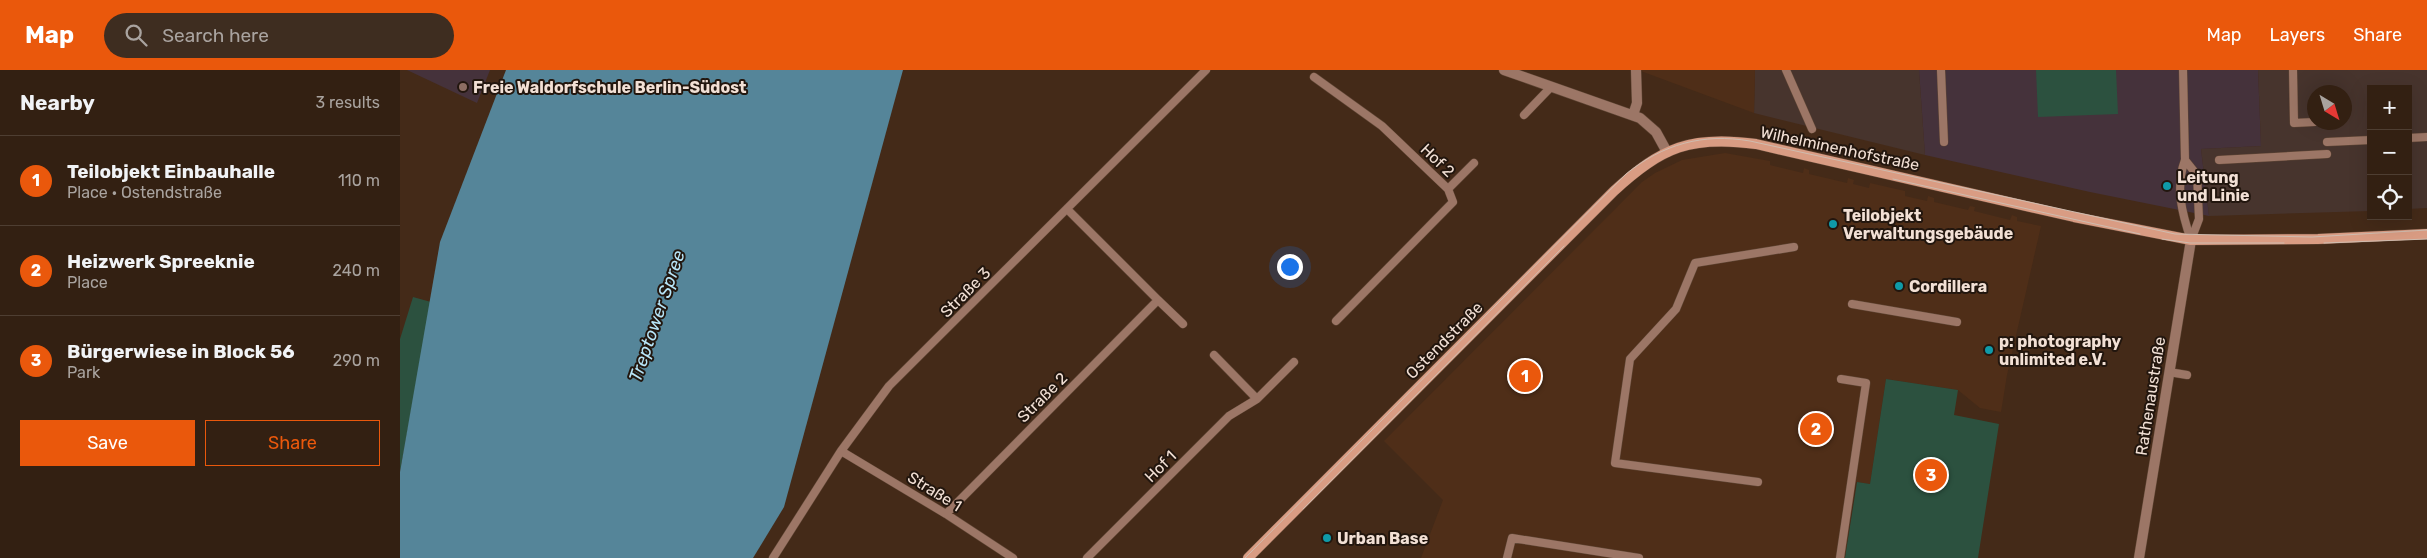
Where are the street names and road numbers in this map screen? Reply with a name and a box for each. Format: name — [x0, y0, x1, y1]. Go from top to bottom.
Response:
street label: Wilhelminenhofstraße — [1759, 122, 1921, 175]
street label: Hof 2 — [1417, 140, 1459, 181]
street label: Straße 3 — [936, 263, 994, 321]
street label: Ostendstraße — [1402, 298, 1487, 383]
street label: Rathenaustraße — [2132, 335, 2169, 457]
street label: Straße 2 — [1013, 368, 1071, 426]
street label: Hof 1 — [1141, 447, 1180, 486]
street label: Straße 1 — [904, 467, 965, 515]

